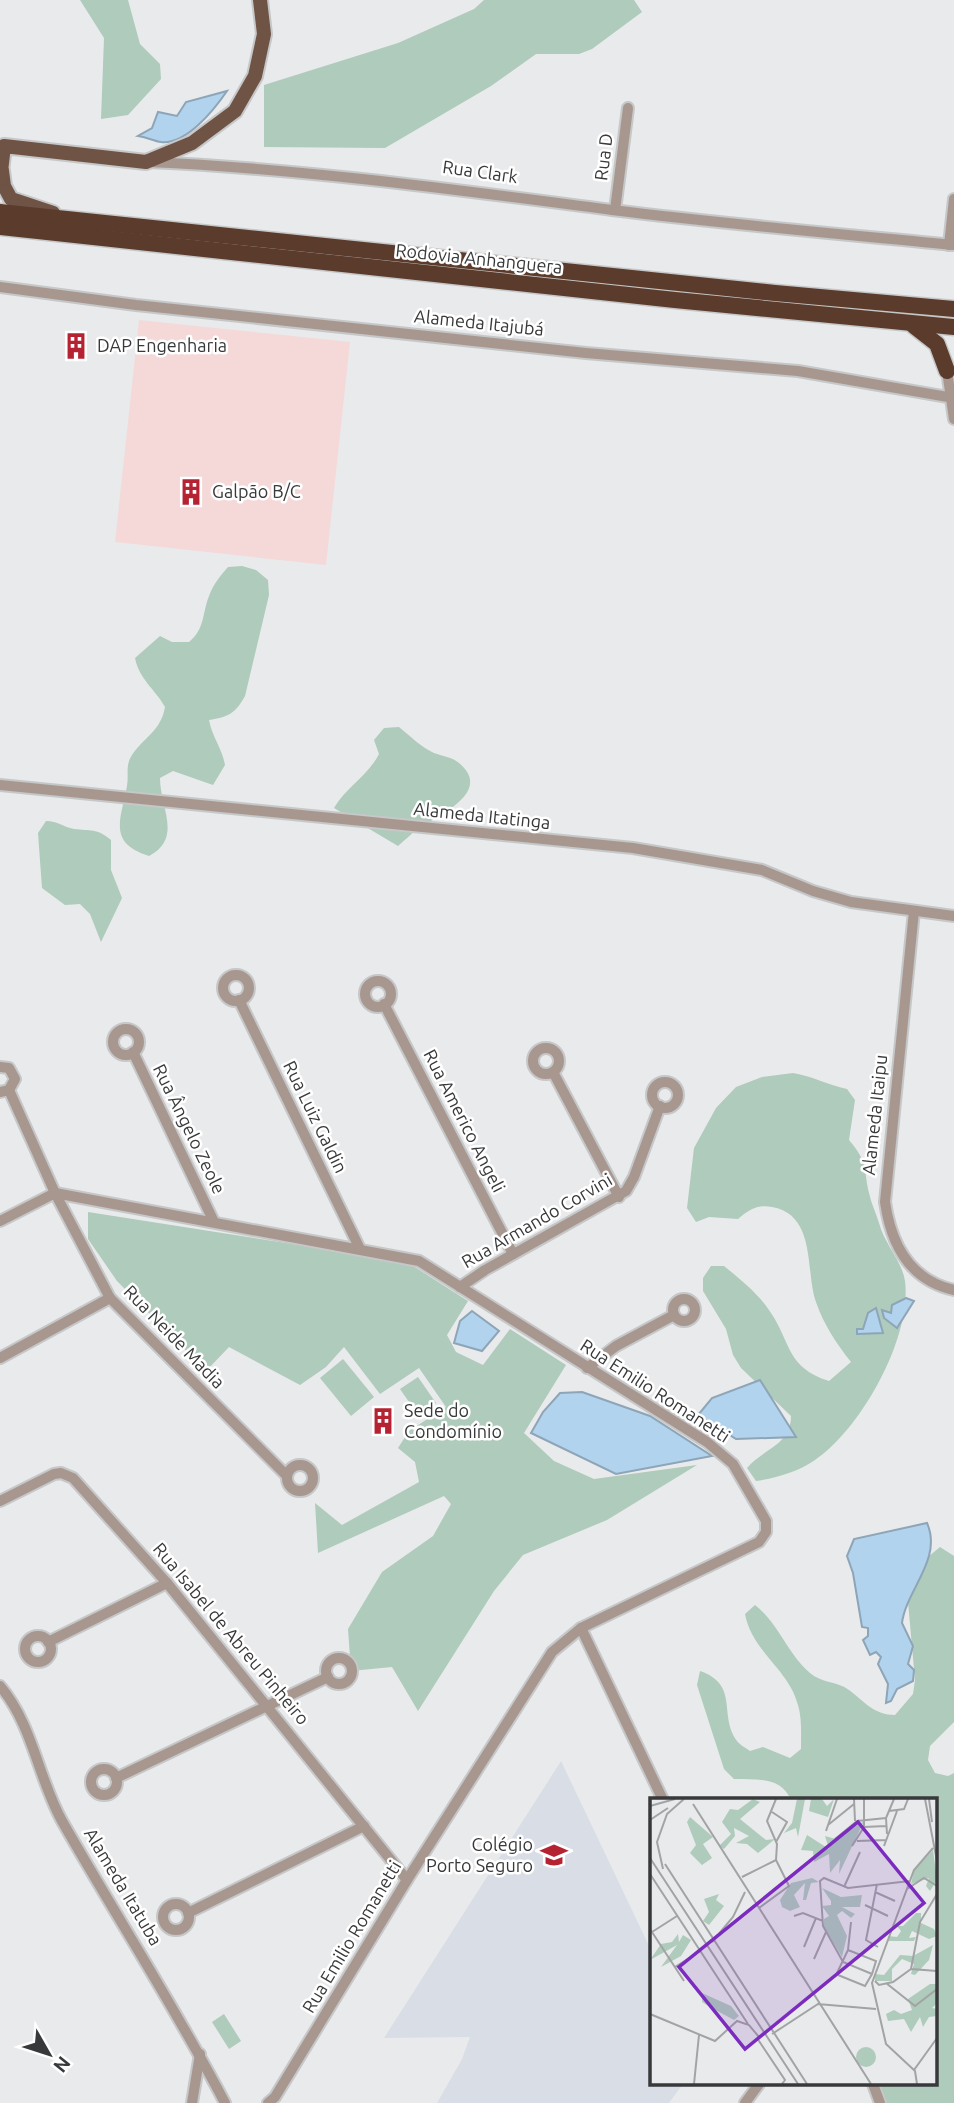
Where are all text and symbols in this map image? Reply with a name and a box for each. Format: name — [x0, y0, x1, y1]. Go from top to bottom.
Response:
street label: Rua D — [590, 132, 616, 182]
street label: Rua Clark — [441, 156, 519, 186]
street label: Rodovia Anhanguera — [395, 239, 564, 277]
street label: Alameda Itajubá — [413, 305, 545, 339]
building icon: DAP Engenharia — [61, 331, 91, 361]
place label: DAP Engenharia — [97, 335, 227, 355]
building icon: Galpão B/C — [176, 477, 206, 507]
place label: Galpão B/C — [212, 481, 301, 501]
street label: Alameda Itatinga — [413, 798, 551, 832]
street label: Rua Americo Angeli — [420, 1046, 510, 1195]
street label: Alameda Itaipu — [858, 1054, 890, 1176]
street label: Rua Luiz Galdin — [280, 1057, 352, 1176]
street label: Rua Ângelo Zeole — [150, 1060, 231, 1197]
street label: Rua Armando Corvini — [458, 1169, 615, 1271]
street label: Rua Neide Madia — [120, 1281, 229, 1392]
street label: Rua Emilio Romanetti — [577, 1334, 734, 1446]
place label: Sede do Condomínio — [404, 1400, 502, 1441]
building icon: Sede do Condomínio — [368, 1406, 398, 1436]
street label: Rua Isabel de Abreu Pinheiro — [150, 1538, 314, 1728]
inset map — [650, 1798, 936, 2086]
street label: Alameda Itatuba — [81, 1824, 167, 1949]
place label: Colégio Porto Seguro — [426, 1834, 533, 1875]
school or university icon: Colégio Porto Seguro — [539, 1840, 569, 1870]
street label: Rua Emilio Romanetti — [298, 1857, 404, 2016]
north arrow — [14, 2019, 84, 2089]
text: N — [49, 2052, 75, 2077]

